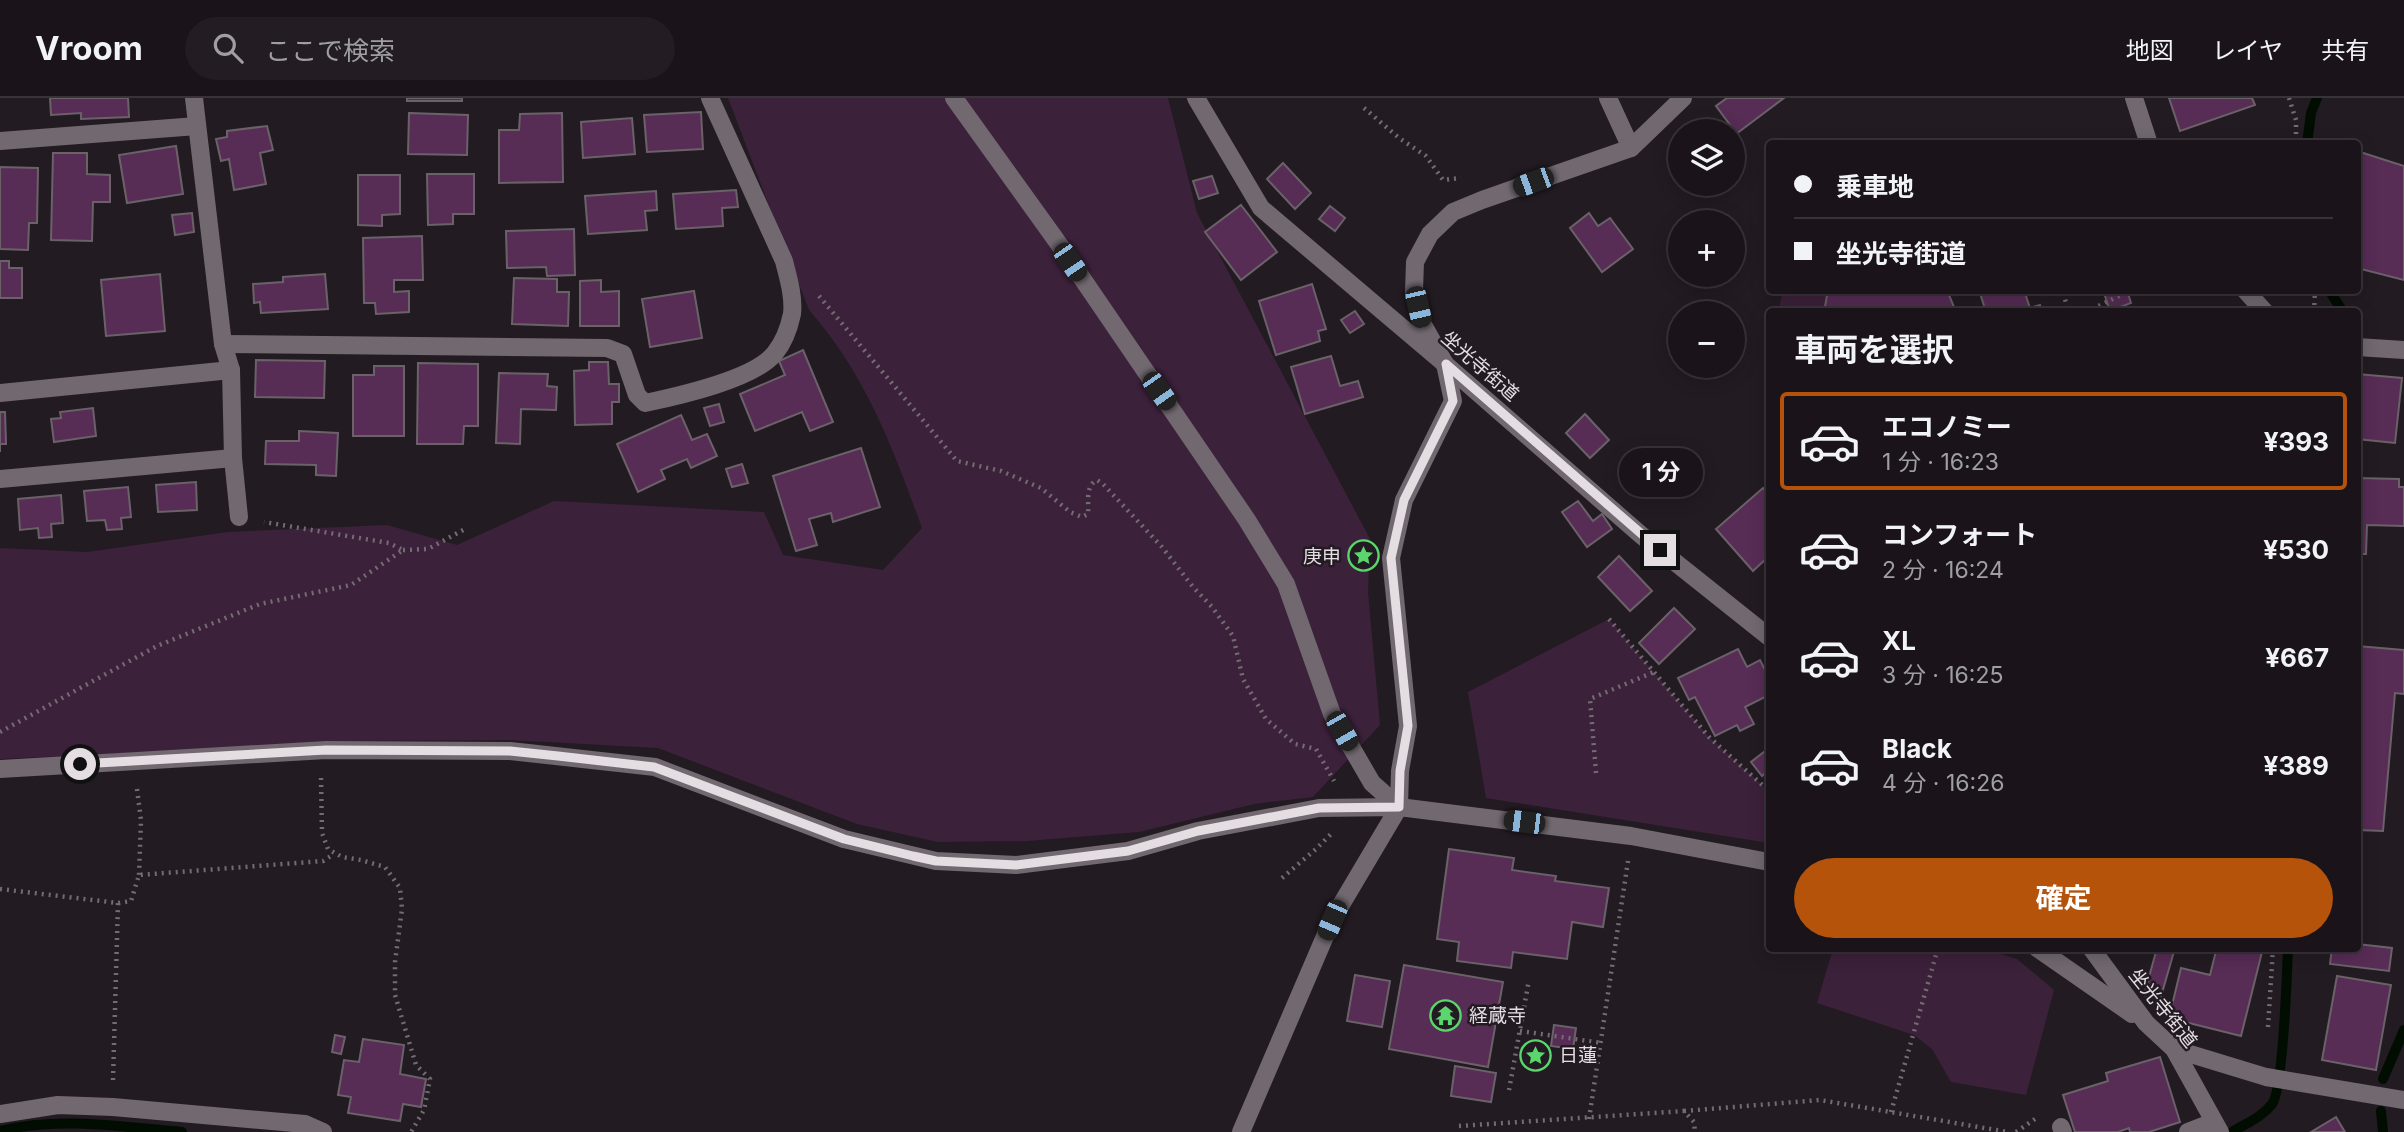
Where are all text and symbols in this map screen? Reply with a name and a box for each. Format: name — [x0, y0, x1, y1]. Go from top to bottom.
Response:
search box — [185, 17, 675, 80]
text: Vroom — [35, 28, 143, 68]
icon: search — [209, 29, 247, 67]
text: ここで検索 — [265, 35, 395, 66]
text: 地図 — [2126, 36, 2174, 65]
text: レイヤ — [2212, 36, 2283, 65]
text: 共有 — [2321, 36, 2369, 65]
map controls — [1668, 119, 1745, 378]
button: layers — [1668, 119, 1745, 196]
car — [1510, 165, 1557, 199]
text: 乗車地 — [1836, 171, 1914, 202]
button: + — [1668, 210, 1745, 287]
text: 坐光寺街道 — [1836, 238, 1966, 269]
car — [1050, 239, 1091, 285]
car — [1404, 284, 1433, 330]
button: − — [1668, 301, 1745, 378]
street label: 坐光寺街道 — [1437, 326, 1523, 406]
text: 車両を選択 — [1794, 330, 1954, 369]
car — [1139, 368, 1180, 414]
icon: car — [1798, 410, 1861, 473]
text: エコノミー — [1882, 411, 2012, 442]
text: ¥393 — [2264, 426, 2329, 457]
callout: 1 分 — [1618, 448, 1702, 498]
text: 1 分 · 16:23 — [1882, 448, 1999, 476]
text: 1 分 — [1642, 458, 1680, 486]
icon: car — [1798, 518, 1861, 581]
text: コンフォート — [1882, 519, 2037, 550]
route end — [1644, 534, 1676, 566]
text: ¥530 — [2263, 534, 2329, 565]
place icon: 庚申 — [1347, 539, 1381, 573]
place label: 庚申 — [1303, 545, 1341, 568]
text: 2 分 · 16:24 — [1882, 556, 2004, 584]
text: XL — [1882, 625, 1916, 656]
icon: car — [1798, 626, 1861, 689]
text: ¥667 — [2265, 642, 2329, 673]
text: 3 分 · 16:25 — [1882, 661, 2004, 689]
car — [1323, 708, 1362, 754]
text: Black — [1882, 733, 1952, 764]
icon: car — [1798, 734, 1861, 797]
route start — [64, 748, 96, 780]
text: ¥389 — [2264, 750, 2329, 781]
text: 4 分 · 16:26 — [1882, 769, 2004, 797]
car — [1502, 809, 1547, 835]
button: 確定 — [1794, 858, 2333, 938]
car — [1315, 897, 1350, 943]
street label: 坐光寺街道 — [2124, 964, 2202, 1052]
temple icon: 経蔵寺 — [1429, 998, 1463, 1032]
place label: 経蔵寺 — [1469, 1004, 1526, 1027]
place icon: 日蓮 — [1519, 1038, 1553, 1072]
place label: 日蓮 — [1559, 1044, 1597, 1067]

